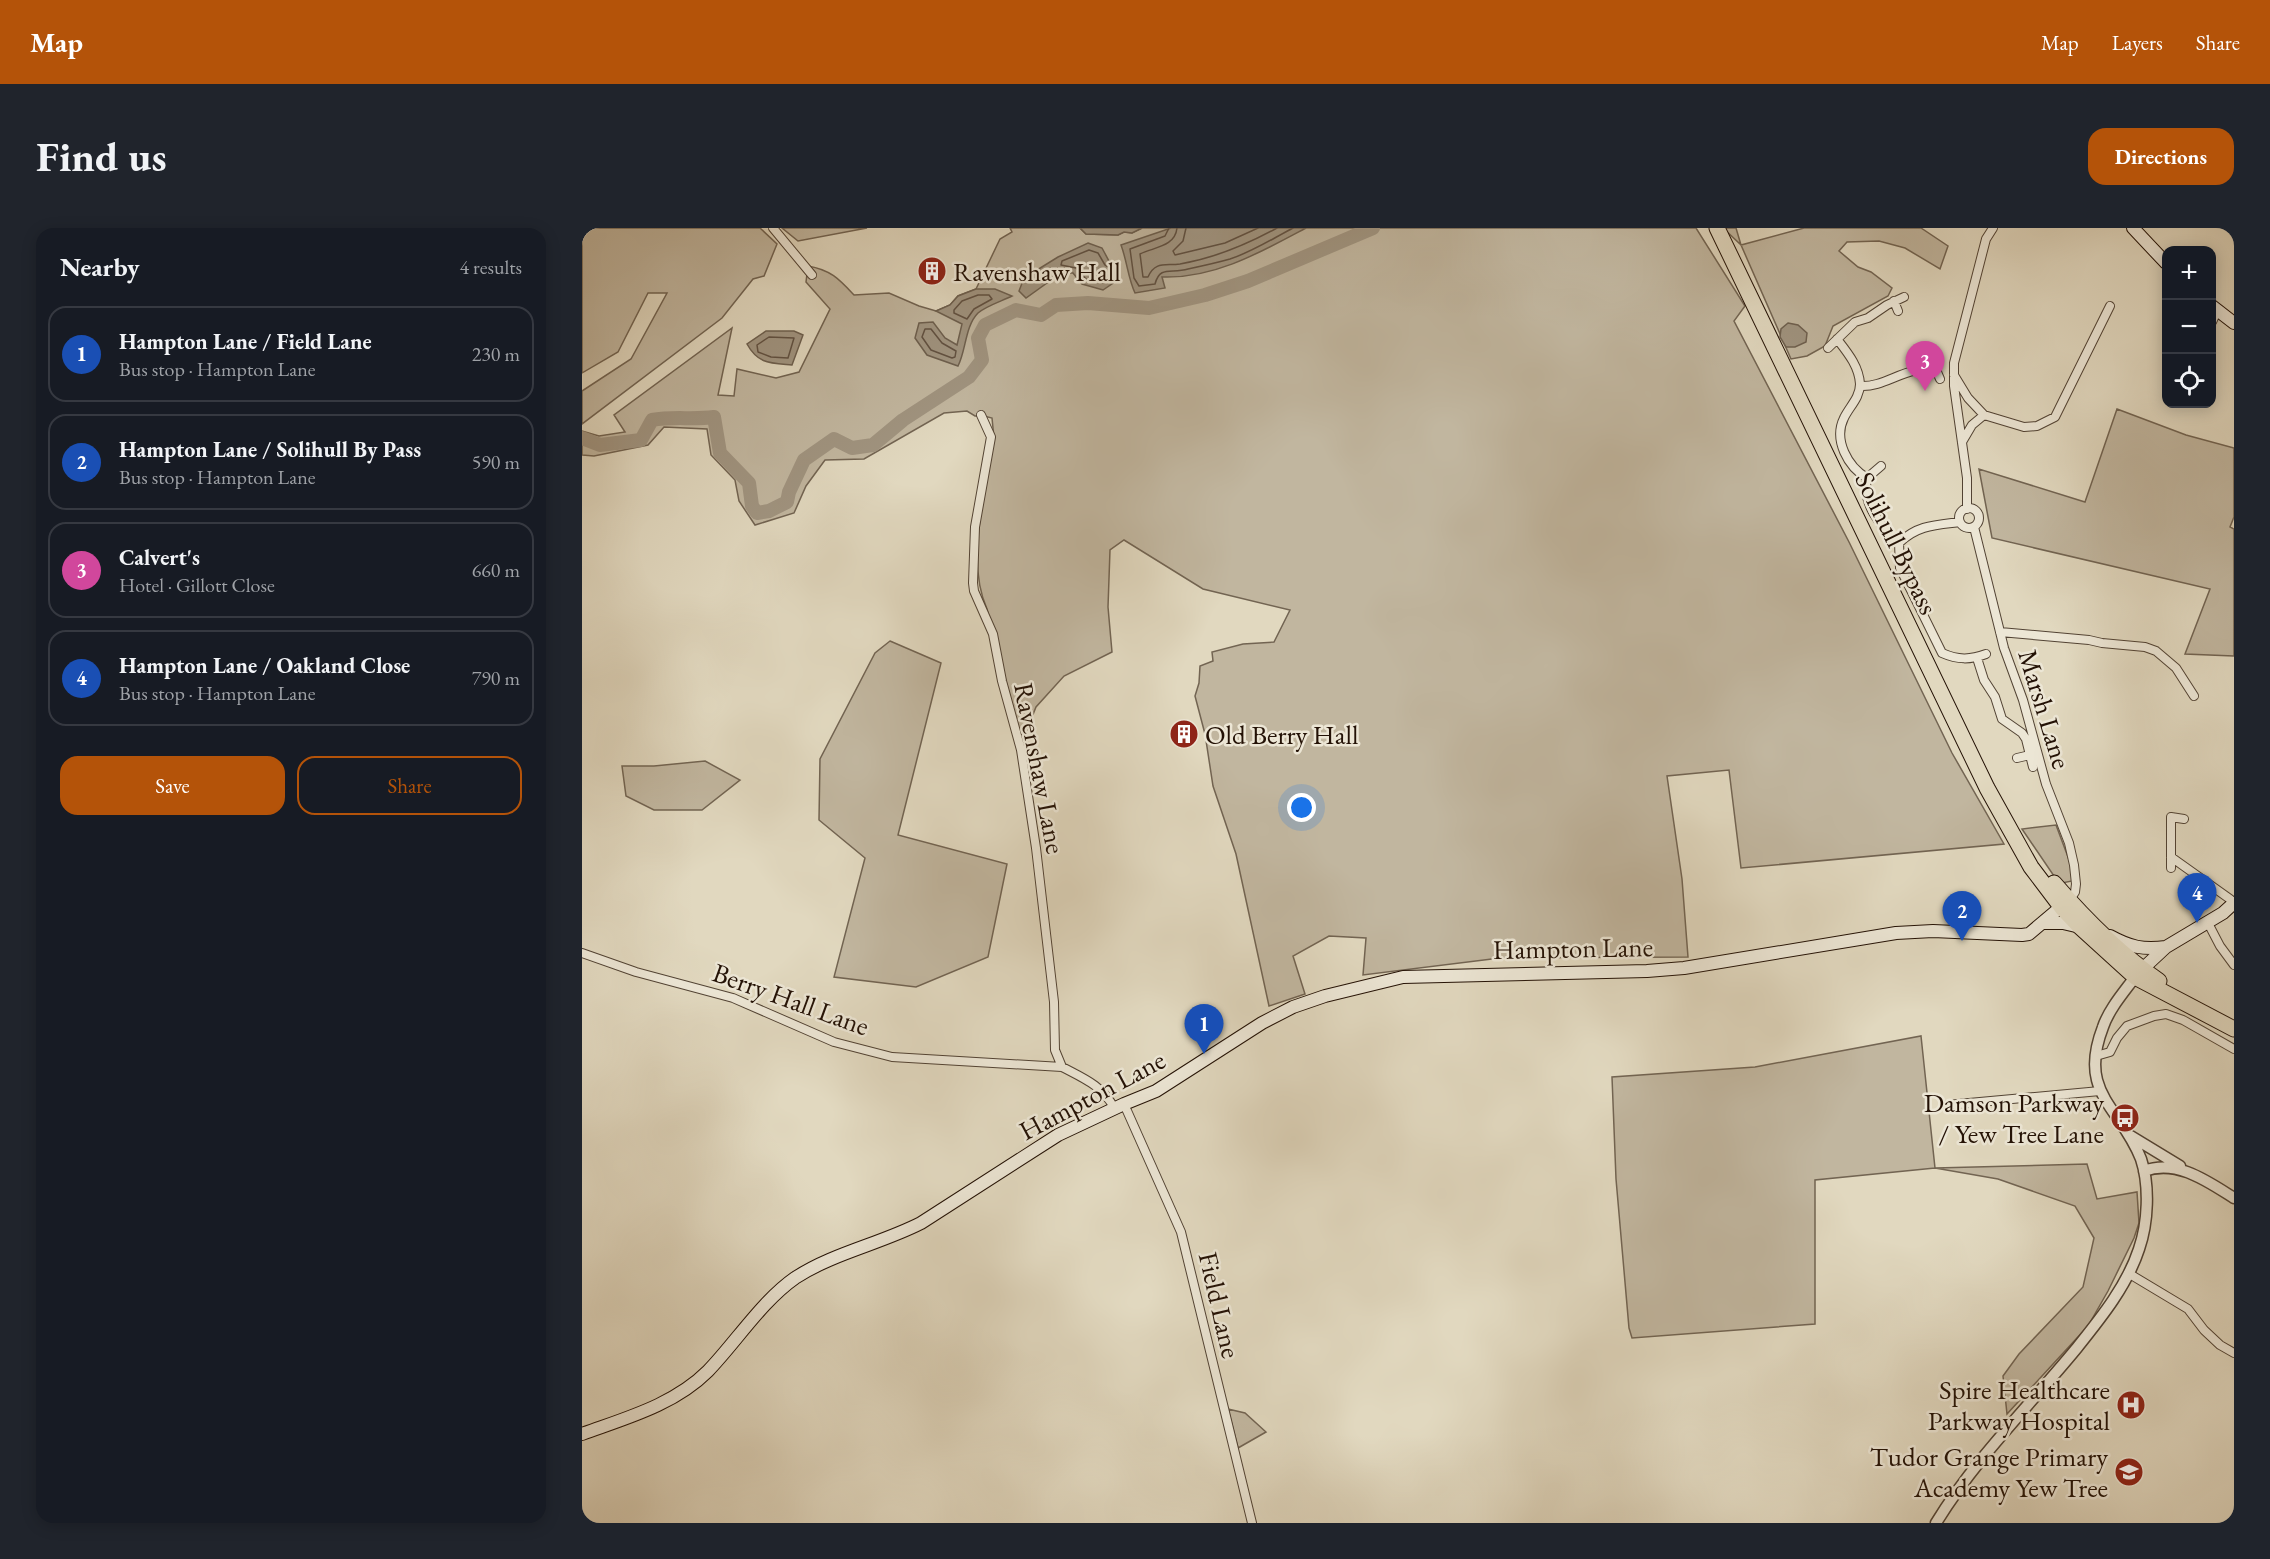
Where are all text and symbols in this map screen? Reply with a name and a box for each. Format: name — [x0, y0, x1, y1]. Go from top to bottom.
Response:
text: Map — [30, 24, 83, 60]
text: Map — [2041, 29, 2079, 56]
text: Layers — [2112, 29, 2163, 56]
text: Share — [2196, 29, 2240, 56]
button: Directions — [2088, 128, 2234, 185]
text: Find us — [36, 129, 167, 184]
map controls — [2162, 246, 2216, 408]
button: + — [2162, 246, 2216, 300]
text: Nearby — [60, 250, 140, 284]
text: 4 results — [459, 254, 522, 280]
place label: Ravenshaw Hall — [953, 254, 1121, 289]
building icon: Ravenshaw Hall — [916, 255, 948, 287]
button: − — [2162, 300, 2216, 354]
text: Hampton Lane / Field Lane — [119, 327, 372, 356]
text: 1 — [76, 341, 87, 367]
text: 230 m — [472, 341, 520, 367]
pin: 3 — [1906, 342, 1944, 391]
button: locate — [2162, 354, 2216, 408]
text: Bus stop · Hampton Lane — [119, 356, 316, 382]
text: Hampton Lane / Solihull By Pass — [119, 435, 421, 464]
text: 2 — [76, 449, 87, 475]
text: 590 m — [472, 449, 520, 475]
text: Bus stop · Hampton Lane — [119, 464, 316, 490]
street label: Solihull Bypass — [1847, 466, 1947, 620]
text: Calvert's — [119, 543, 200, 572]
text: 3 — [76, 557, 87, 583]
text: 660 m — [472, 557, 520, 583]
text: Hotel · Gillott Close — [119, 572, 275, 598]
street label: Marsh Lane — [2010, 645, 2080, 773]
text: Hampton Lane / Oakland Close — [119, 651, 410, 680]
text: 4 — [76, 665, 87, 691]
text: 790 m — [472, 665, 520, 691]
street label: Ravenshaw Lane — [1006, 679, 1074, 857]
text: Bus stop · Hampton Lane — [119, 680, 316, 706]
place label: Old Berry Hall — [1205, 717, 1358, 752]
building icon: Old Berry Hall — [1168, 718, 1200, 750]
button: Save — [60, 756, 285, 815]
button: Share — [297, 756, 522, 815]
your location — [1287, 793, 1316, 822]
pin: 4 — [2178, 874, 2216, 923]
pin: 2 — [1942, 892, 1982, 941]
street label: Hampton Lane — [1492, 929, 1654, 967]
street label: Berry Hall Lane — [708, 955, 874, 1043]
pin: 1 — [1184, 1004, 1224, 1054]
street label: Hampton Lane — [1013, 1042, 1171, 1148]
place label: Damson Parkway / Yew Tree Lane — [1924, 1085, 2104, 1151]
bus stop icon: Damson Parkway / Yew Tree Lane — [2109, 1102, 2141, 1134]
street label: Field Lane — [1191, 1249, 1249, 1361]
place label: Spire Healthcare Parkway Hospital — [1928, 1372, 2110, 1438]
hospital icon: Spire Healthcare Parkway Hospital — [2115, 1389, 2147, 1421]
place label: Tudor Grange Primary Academy Yew Tree — [1870, 1439, 2108, 1505]
school or university icon: Tudor Grange Primary Academy Yew Tree — [2113, 1456, 2145, 1488]

